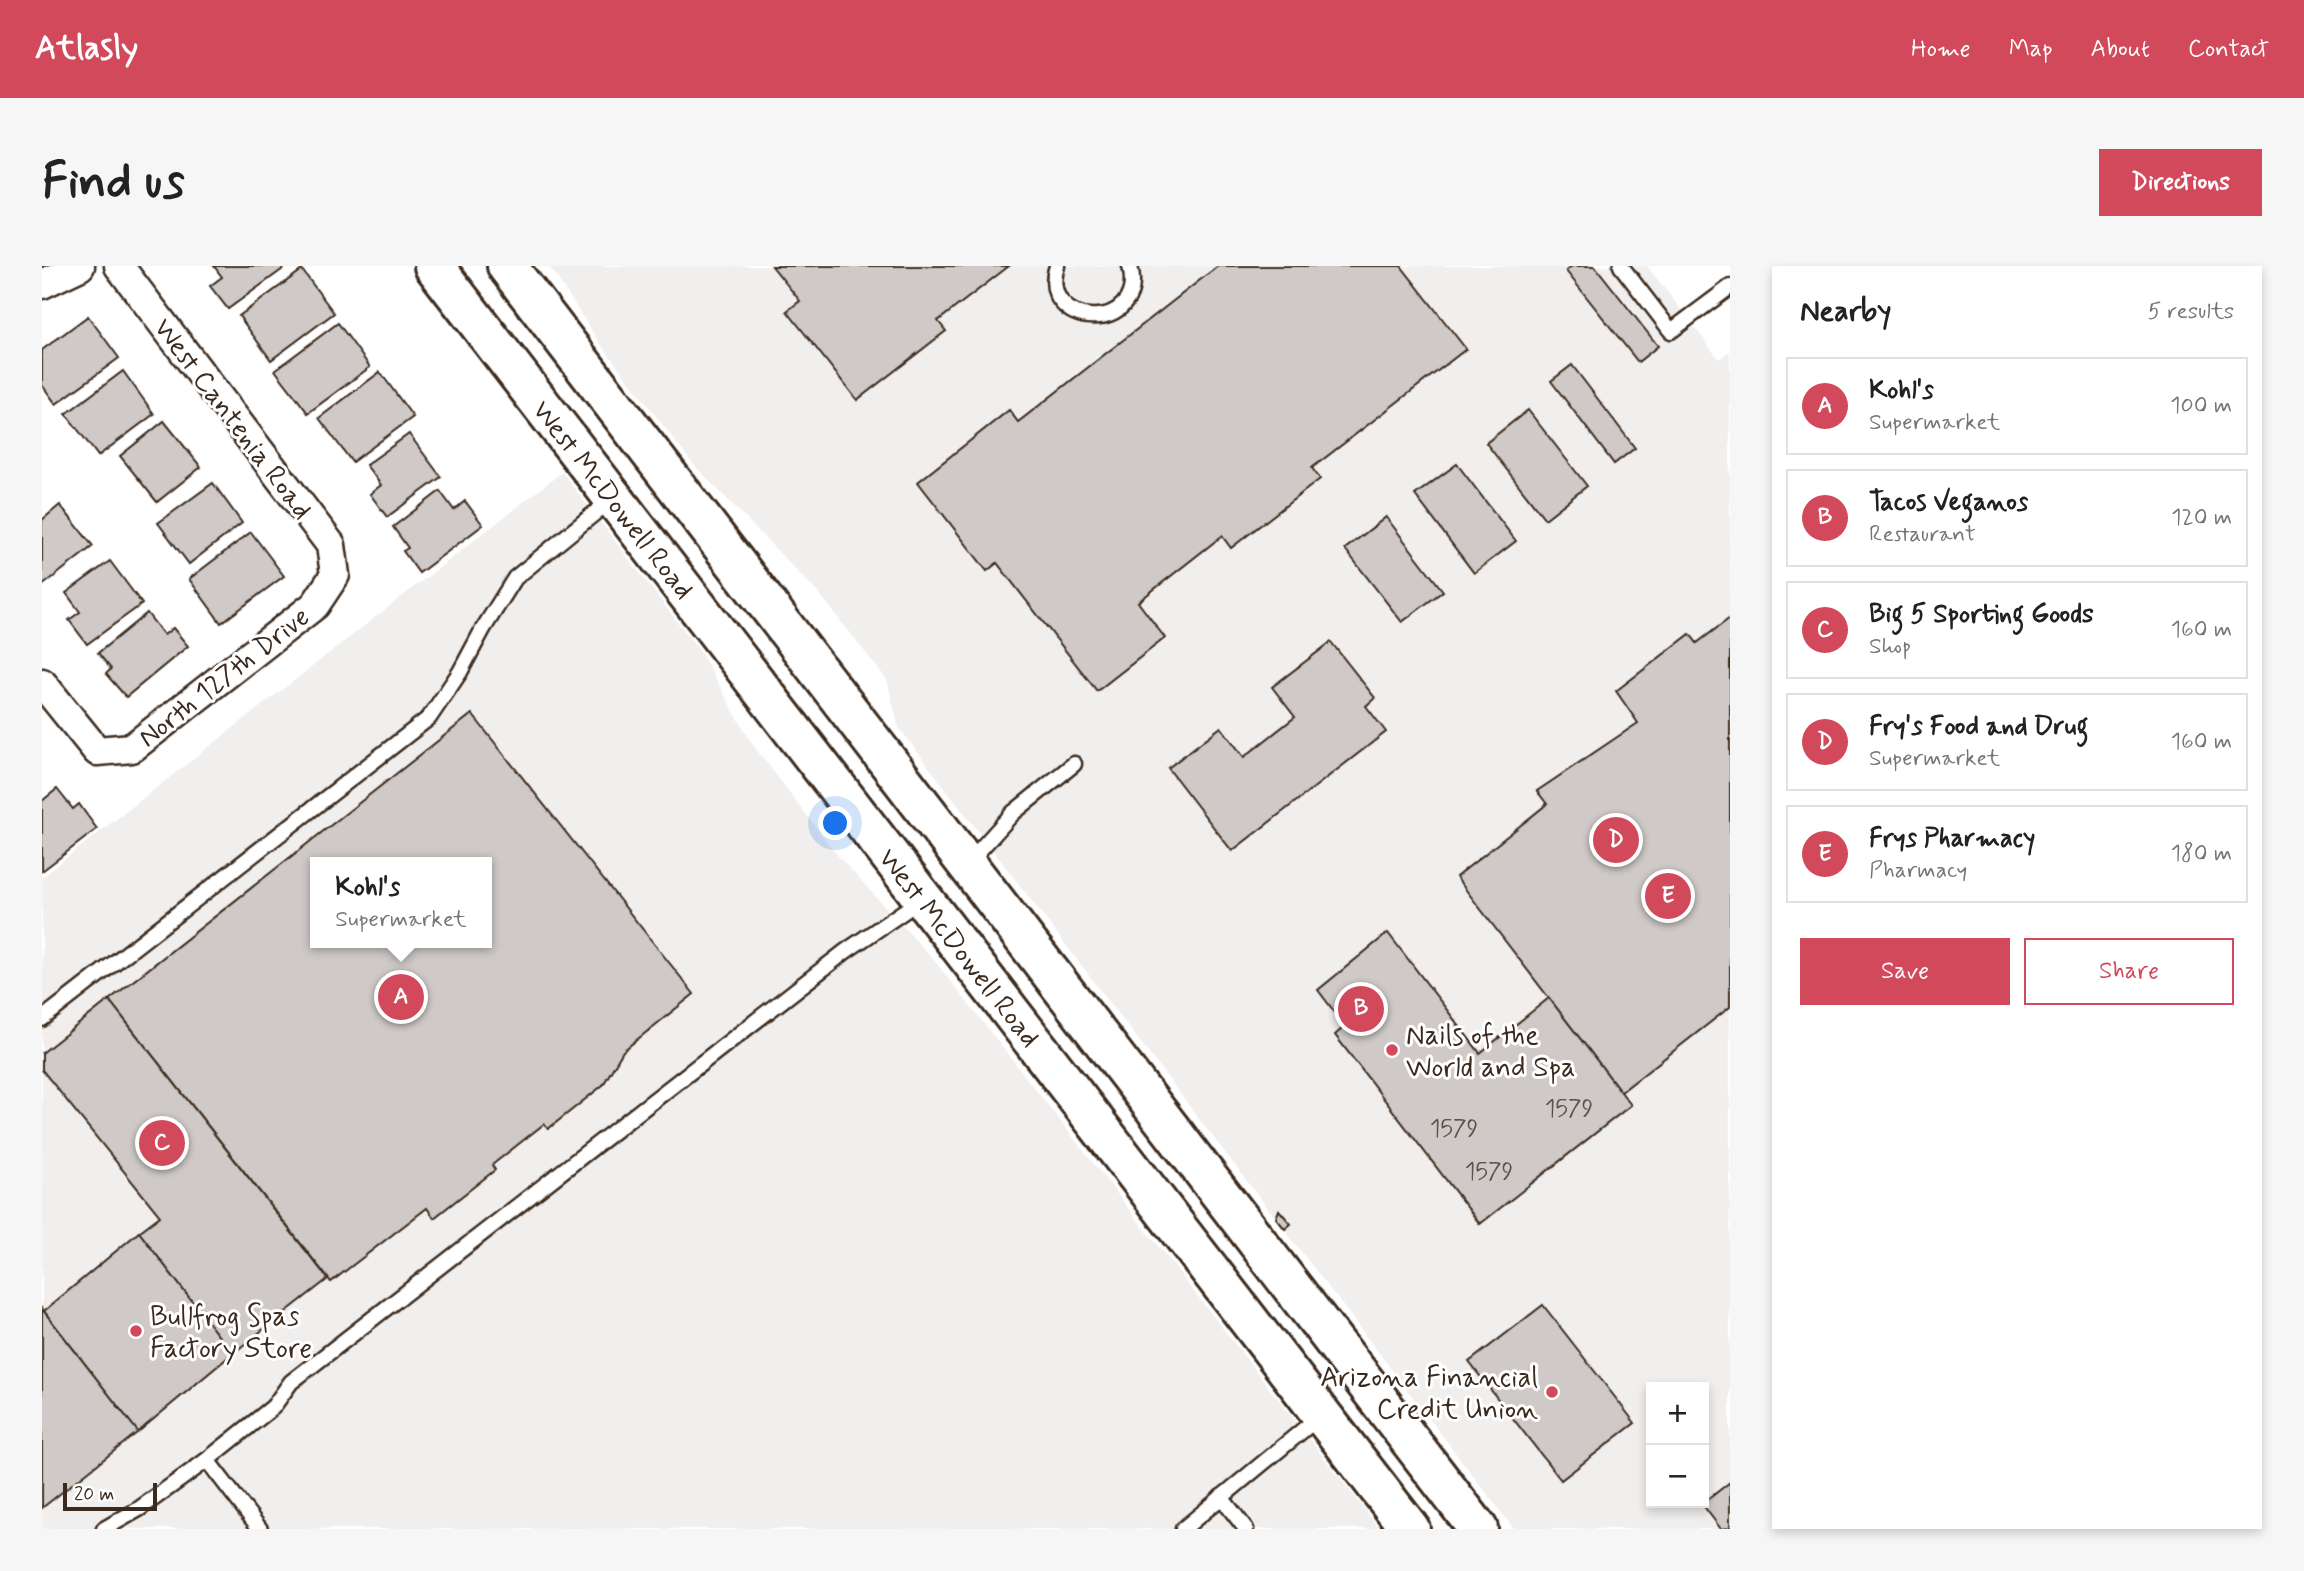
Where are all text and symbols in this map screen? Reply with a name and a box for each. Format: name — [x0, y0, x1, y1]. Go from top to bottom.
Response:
text: Atlasly — [35, 27, 138, 71]
text: Home — [1911, 34, 1971, 65]
text: Map — [2009, 34, 2053, 65]
text: About — [2091, 34, 2150, 65]
text: Contact — [2188, 34, 2269, 65]
button: Directions — [2099, 149, 2262, 216]
text: Find us — [42, 150, 185, 215]
text: Nearby — [1800, 292, 1891, 331]
text: 5 results — [2148, 297, 2234, 327]
street label: West Cantenia Road — [144, 311, 320, 528]
text: Kohl's — [1869, 374, 1934, 408]
text: A — [1817, 391, 1833, 421]
text: 100 m — [2170, 391, 2232, 421]
street label: West McDowell Road — [523, 393, 701, 608]
text: Supermarket — [1869, 408, 2000, 438]
text: Tacos Veganos — [1869, 486, 2028, 520]
text: B — [1818, 503, 1832, 533]
text: 120 m — [2171, 503, 2232, 533]
text: Restaurant — [1869, 520, 1976, 550]
text: Big 5 Sporting Goods — [1869, 598, 2094, 632]
street label: North 127th Drive — [131, 599, 318, 757]
text: C — [1817, 615, 1833, 645]
text: 160 m — [2171, 615, 2232, 645]
text: Shop — [1869, 632, 1911, 662]
text: Fry's Food and Drug — [1869, 710, 2088, 744]
text: D — [1817, 727, 1833, 757]
text: 160 m — [2171, 727, 2232, 757]
text: Supermarket — [1869, 744, 2000, 774]
your location — [818, 806, 852, 840]
pin: D — [1593, 814, 1639, 866]
text: Frys Pharmacy — [1869, 822, 2035, 856]
text: E — [1818, 839, 1832, 869]
text: 180 m — [2171, 839, 2232, 869]
street label: West McDowell Road — [869, 841, 1047, 1056]
text: Pharmacy — [1869, 856, 1967, 886]
popup — [310, 857, 492, 948]
pin: E — [1645, 870, 1691, 922]
text: Kohl's — [335, 871, 400, 905]
text: Supermarket — [335, 905, 467, 935]
button: Save — [1800, 938, 2010, 1005]
button: Share — [2024, 938, 2234, 1005]
pin: A — [378, 971, 424, 1023]
pin: B — [1338, 983, 1384, 1035]
place label: Nails of the World and Spa — [1406, 1018, 1575, 1087]
marker: Nails of the World and Spa — [1384, 1042, 1400, 1058]
house number: 1579 — [1545, 1094, 1593, 1125]
house number: 1579 — [1430, 1114, 1478, 1145]
pin: C — [139, 1117, 185, 1169]
house number: 1579 — [1465, 1157, 1513, 1188]
place label: Bullfrog Spas Factory Store — [150, 1299, 312, 1368]
marker: Bullfrog Spas Factory Store — [128, 1323, 144, 1339]
place label: Arizona Financial Credit Union — [1320, 1360, 1538, 1429]
map controls — [1646, 1382, 1709, 1508]
button: + — [1646, 1382, 1709, 1445]
marker: Arizona Financial Credit Union — [1544, 1384, 1560, 1400]
button: − — [1646, 1445, 1709, 1508]
scale bar — [63, 1480, 158, 1512]
text: 20 m — [74, 1482, 114, 1507]

